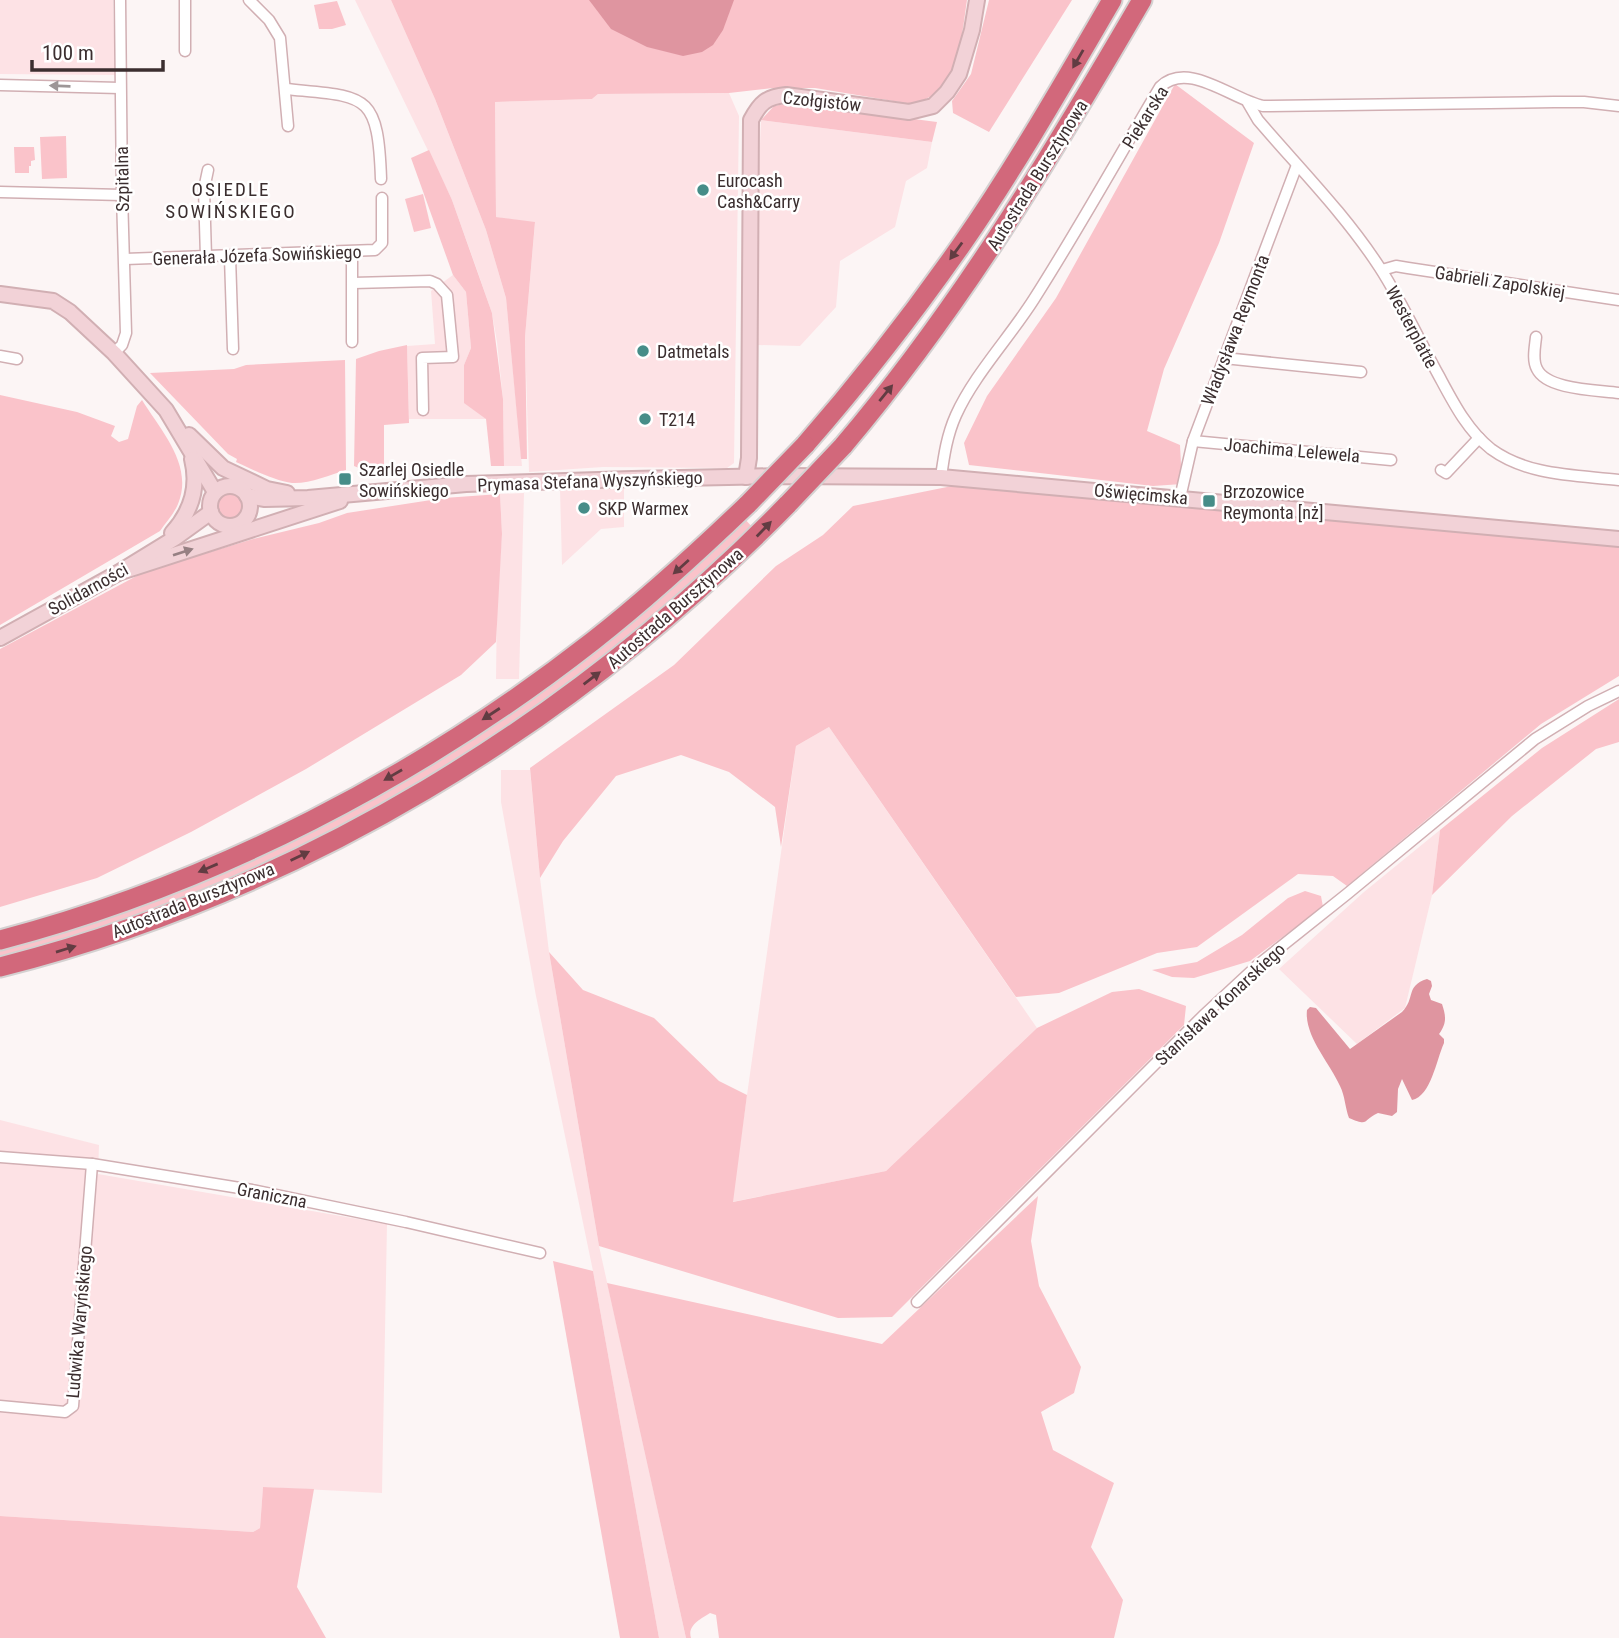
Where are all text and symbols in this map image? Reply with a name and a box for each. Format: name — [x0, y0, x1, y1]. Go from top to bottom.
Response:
scale bar — [32, 28, 163, 72]
text: 100 m — [42, 41, 94, 65]
one-way arrow — [1071, 49, 1084, 68]
one-way arrow — [49, 80, 71, 91]
street label: Piekarska — [1118, 82, 1172, 152]
street label: Czołgistów — [782, 86, 862, 116]
street label: Autostrada Bursztynowa — [982, 96, 1092, 254]
street label: Szpitalna — [111, 146, 133, 212]
place label: Eurocash Cash&Carry — [717, 170, 800, 212]
district label: OSIEDLE SOWIŃSKIEGO — [165, 178, 297, 223]
marker: Eurocash Cash&Carry — [695, 182, 711, 198]
street label: Generała Józefa Sowińskiego — [152, 241, 362, 269]
one-way arrow — [949, 242, 963, 260]
street label: Władysława Reymonta — [1197, 252, 1273, 408]
street label: Gabrieli Zapolskiej — [1433, 261, 1567, 303]
street label: Westerplatte — [1382, 282, 1442, 372]
place label: Datmetals — [657, 341, 730, 362]
marker: Datmetals — [635, 343, 651, 359]
one-way arrow — [879, 385, 894, 403]
place label: T214 — [659, 409, 695, 430]
marker: T214 — [637, 411, 653, 427]
street label: Joachima Lelewela — [1223, 434, 1361, 466]
place label: Szarlej Osiedle Sowińskiego — [359, 459, 464, 501]
street label: Prymasa Stefana Wyszyńskiego — [477, 467, 703, 495]
marker: Szarlej Osiedle Sowińskiego — [337, 471, 353, 487]
street label: Oświęcimska — [1093, 479, 1189, 509]
place label: Brzozowice Reymonta [nż] — [1223, 481, 1323, 523]
marker: Brzozowice Reymonta [nż] — [1201, 493, 1217, 509]
place label: SKP Warmex — [598, 498, 689, 519]
marker: SKP Warmex — [576, 500, 592, 516]
one-way arrow — [755, 521, 771, 538]
street label: Autostrada Bursztynowa — [603, 543, 747, 673]
one-way arrow — [172, 546, 193, 557]
street label: Solidarności — [44, 558, 132, 620]
one-way arrow — [673, 559, 690, 575]
one-way arrow — [583, 671, 601, 685]
one-way arrow — [481, 708, 501, 721]
one-way arrow — [383, 769, 402, 782]
one-way arrow — [290, 850, 310, 862]
street label: Autostrada Bursztynowa — [109, 858, 277, 942]
one-way arrow — [198, 862, 218, 874]
street label: Stanisława Konarskiego — [1151, 938, 1289, 1070]
one-way arrow — [55, 943, 76, 953]
street label: Graniczna — [235, 1178, 309, 1212]
street label: Ludwika Waryńskiego — [62, 1245, 96, 1399]

